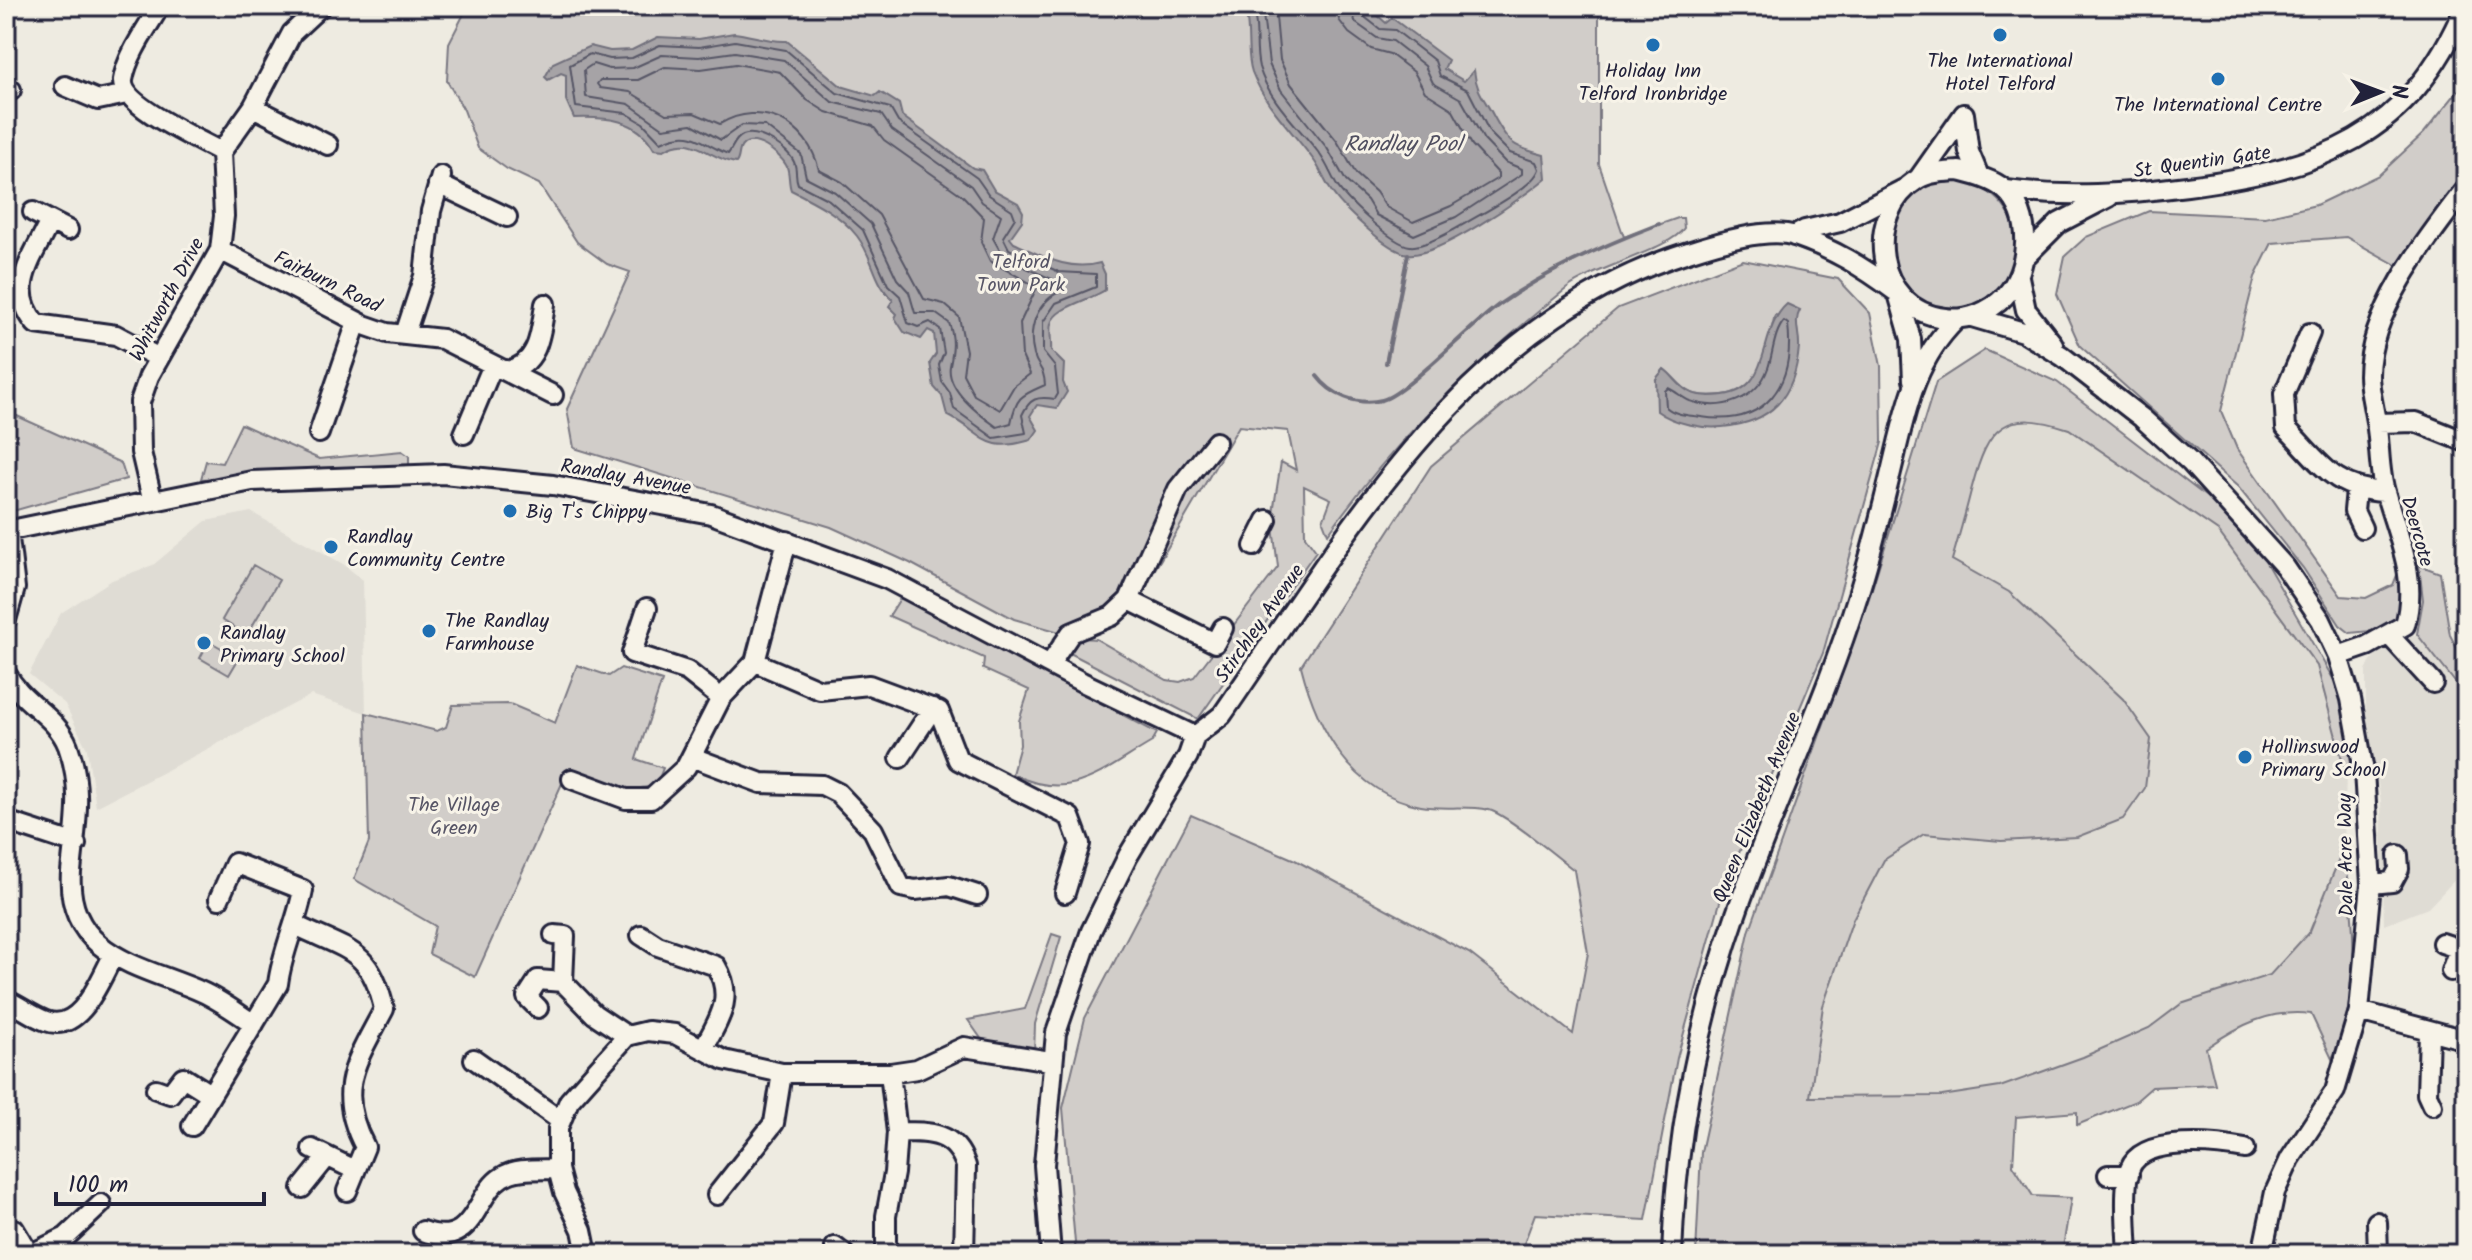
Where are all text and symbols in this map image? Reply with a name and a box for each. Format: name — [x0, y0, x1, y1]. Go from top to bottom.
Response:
marker: The International Hotel Telford — [1991, 26, 2009, 44]
marker: Holiday Inn Telford Ironbridge — [1644, 36, 1662, 54]
place label: The International Hotel Telford — [1927, 46, 2073, 101]
north arrow — [2340, 52, 2420, 132]
place label: Holiday Inn Telford Ironbridge — [1579, 56, 1727, 111]
marker: The International Centre — [2209, 70, 2227, 88]
text: N — [2380, 84, 2415, 99]
place label: The International Centre — [2114, 90, 2322, 122]
water label: Randlay Pool — [1344, 128, 1467, 163]
street label: St Quentin Gate — [2132, 138, 2273, 188]
street label: Whitworth Drive — [122, 232, 214, 368]
street label: Fairburn Road — [268, 243, 388, 323]
park label: Telford Town Park — [977, 247, 1066, 302]
street label: Randlay Avenue — [558, 451, 694, 505]
street label: Deercote — [2391, 492, 2441, 571]
place label: Big T's Chippy — [526, 497, 648, 529]
marker: Big T's Chippy — [501, 502, 519, 520]
place label: Randlay Community Centre — [347, 522, 505, 577]
marker: Randlay Community Centre — [322, 538, 340, 556]
street label: Stirchley Avenue — [1208, 558, 1314, 690]
place label: The Randlay Farmhouse — [445, 606, 549, 661]
place label: Randlay Primary School — [220, 618, 345, 673]
marker: The Randlay Farmhouse — [420, 622, 438, 640]
marker: Randlay Primary School — [195, 634, 213, 652]
street label: Queen Elizabeth Avenue — [1705, 707, 1811, 908]
place label: Hollinswood Primary School — [2261, 732, 2386, 787]
marker: Hollinswood Primary School — [2236, 748, 2254, 766]
park label: The Village Green — [408, 790, 500, 845]
street label: Dale Acre Way — [2330, 792, 2364, 917]
scale bar — [56, 1156, 264, 1206]
text: 100 m — [68, 1166, 128, 1205]

